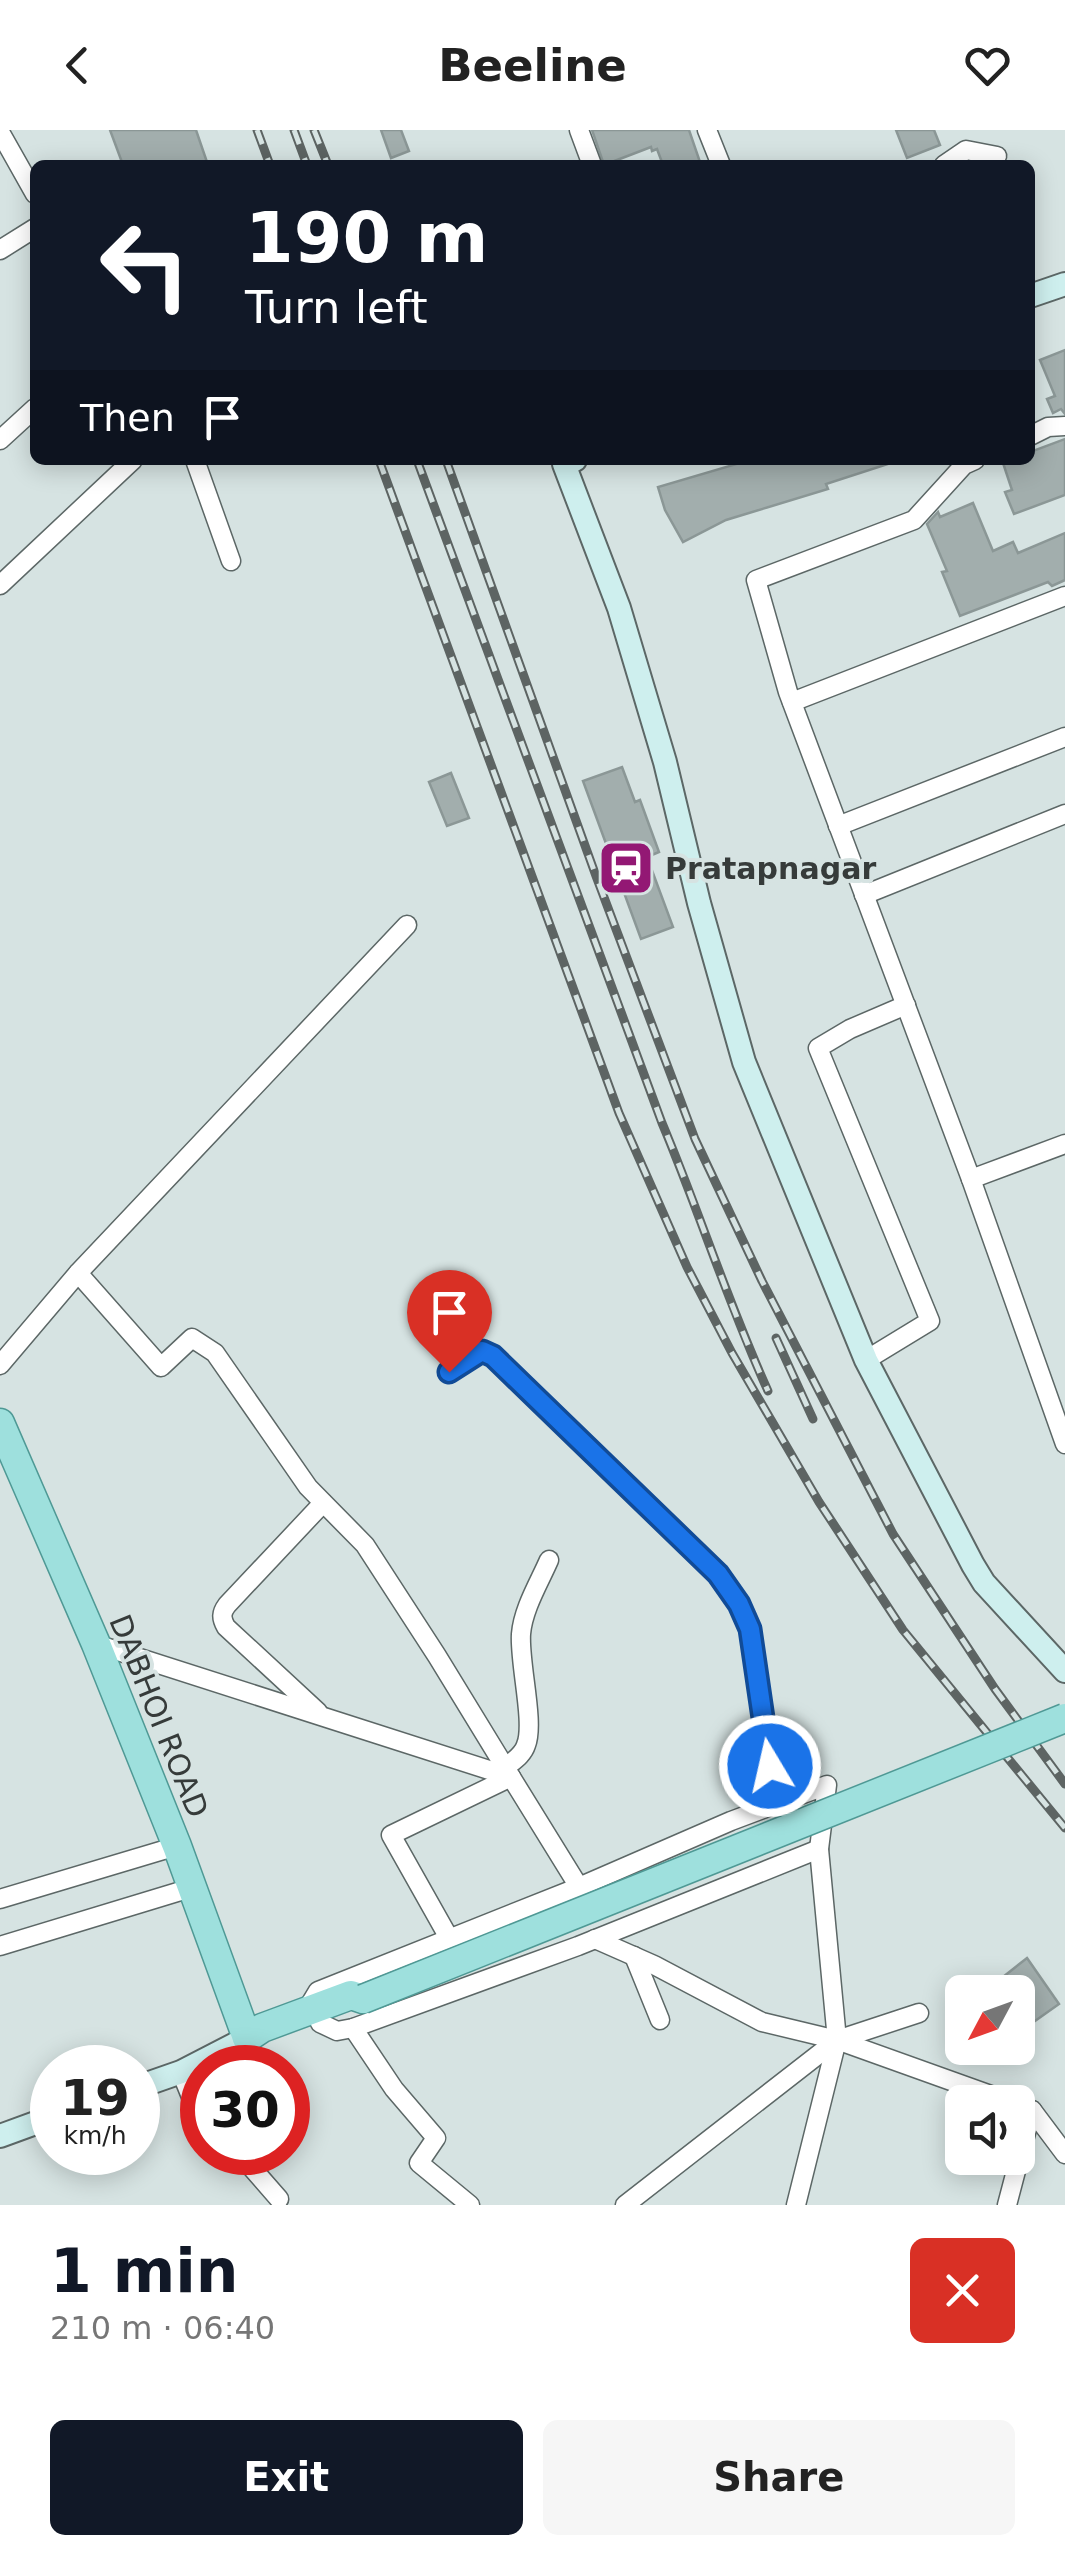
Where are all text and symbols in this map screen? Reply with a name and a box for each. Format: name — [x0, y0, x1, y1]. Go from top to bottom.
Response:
icon: back — [50, 38, 105, 93]
icon: heart — [960, 38, 1015, 93]
text: Beeline — [438, 39, 627, 92]
text: 190 m — [245, 197, 488, 279]
icon: left — [80, 200, 210, 330]
text: Turn left — [245, 281, 428, 334]
icon: arrive — [195, 390, 250, 445]
text: Then — [80, 396, 175, 440]
station icon: Pratapnagar — [596, 838, 656, 898]
place label: Pratapnagar — [665, 851, 876, 886]
pin — [407, 1270, 492, 1373]
icon: arrive — [422, 1285, 477, 1340]
street label: DABHOI ROAD — [102, 1609, 216, 1823]
position arrow — [718, 1714, 822, 1818]
north arrow — [945, 1975, 1035, 2065]
map controls — [945, 1975, 1035, 2175]
speed limit sign: 30 — [180, 2045, 310, 2175]
text: 19 — [60, 2069, 130, 2127]
button: sound — [945, 2085, 1035, 2175]
text: km/h — [63, 2121, 127, 2150]
text: 1 min — [50, 2236, 238, 2306]
button: close — [910, 2238, 1015, 2343]
text: 210 m · 06:40 — [50, 2309, 275, 2347]
button: Exit — [50, 2420, 523, 2535]
button: Share — [543, 2420, 1015, 2535]

